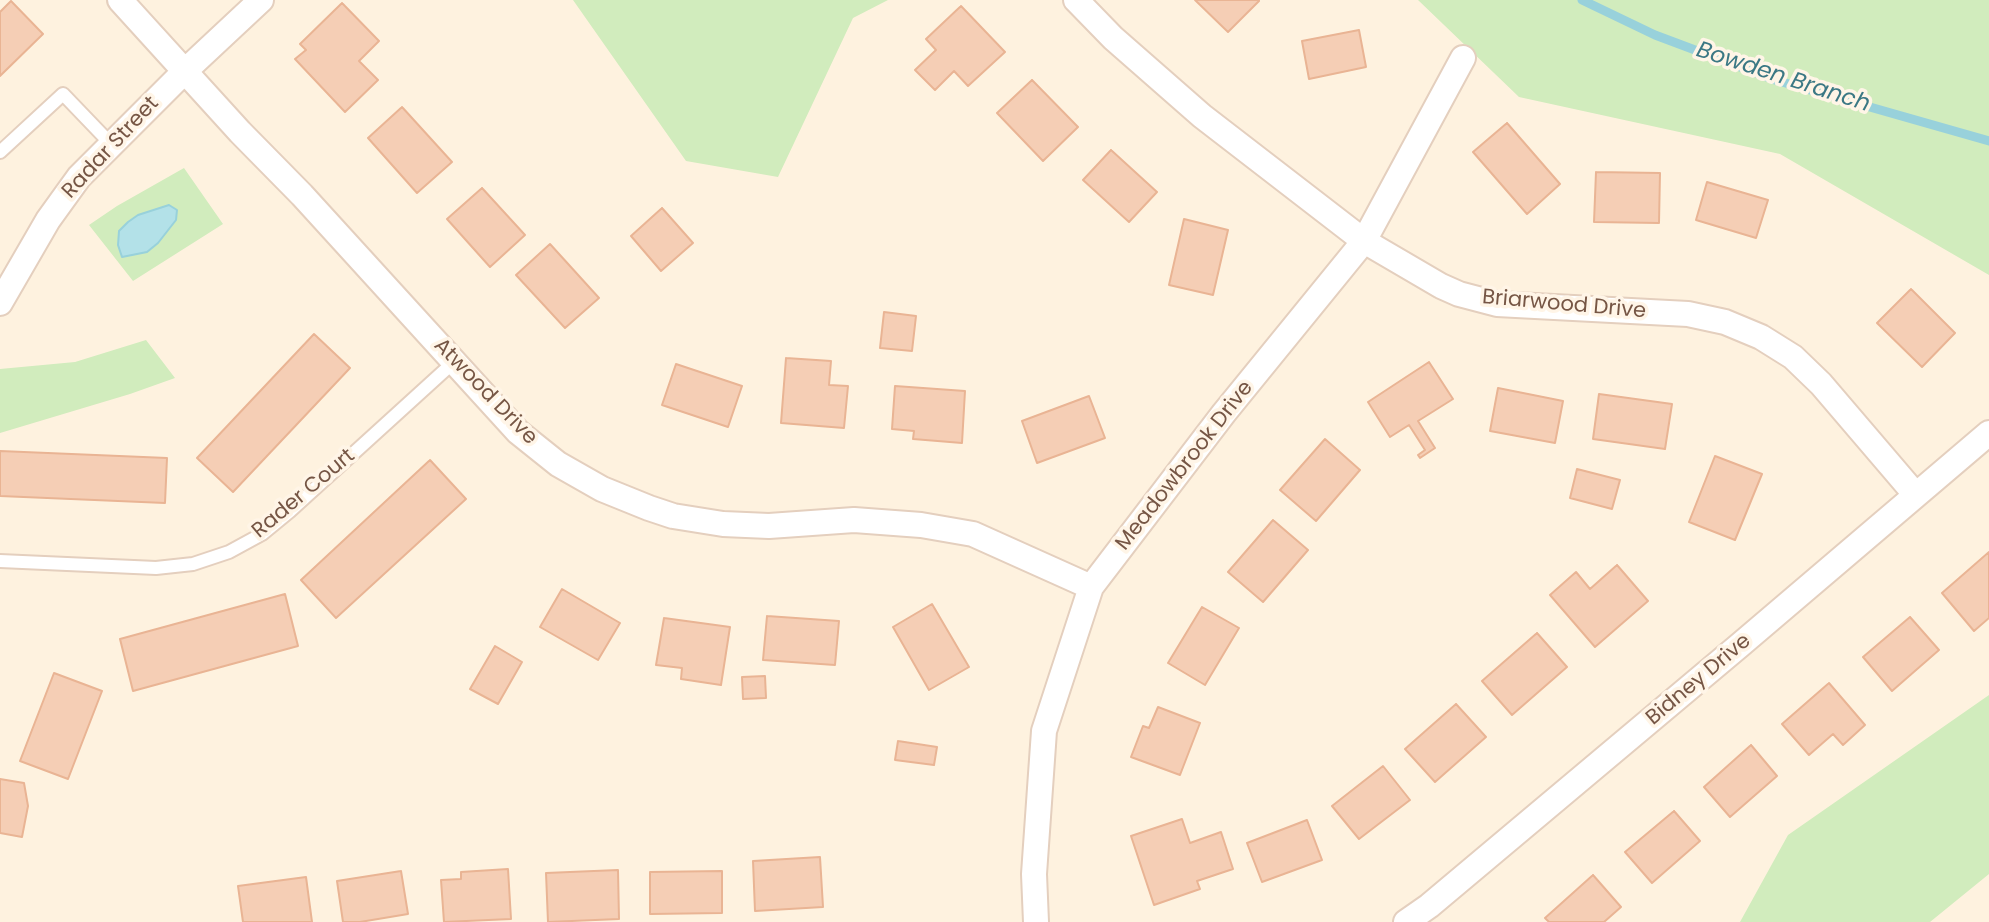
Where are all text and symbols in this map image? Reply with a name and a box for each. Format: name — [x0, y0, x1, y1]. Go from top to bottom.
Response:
water label: Bowden Branch — [1693, 37, 1873, 119]
street label: Radar Street — [57, 92, 165, 204]
street label: Briarwood Drive — [1481, 285, 1647, 325]
street label: Atwood Drive — [428, 333, 542, 451]
street label: Meadowbrook Drive — [1111, 376, 1259, 556]
street label: Rader Court — [248, 444, 360, 544]
street label: Bidney Drive — [1642, 629, 1756, 731]

